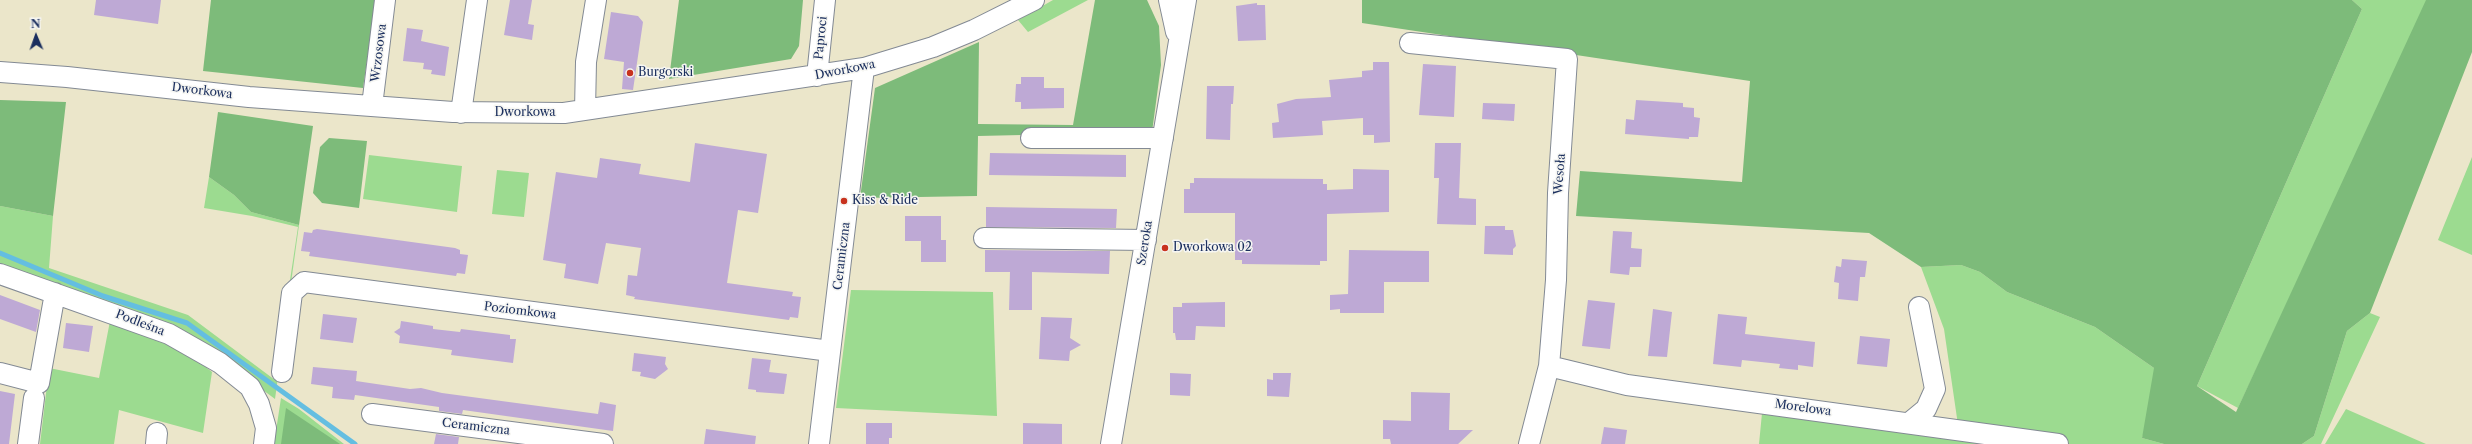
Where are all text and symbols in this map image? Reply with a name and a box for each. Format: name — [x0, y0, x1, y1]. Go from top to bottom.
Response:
north arrow — [16, 16, 56, 56]
street label: Paproci — [812, 16, 830, 60]
text: N — [31, 17, 41, 31]
street label: Wrzosowa — [368, 23, 390, 83]
street label: Dworkowa — [814, 57, 876, 83]
place label: Burgorski — [638, 66, 693, 80]
marker: Burgorski — [625, 68, 635, 78]
street label: Dworkowa — [171, 80, 233, 102]
street label: Dworkowa — [494, 106, 556, 120]
street label: Wesoła — [1551, 153, 1569, 195]
place label: Kiss & Ride — [852, 194, 918, 208]
marker: Kiss & Ride — [839, 196, 849, 206]
street label: Szeroka — [1134, 220, 1156, 266]
street label: Ceramiczna — [831, 221, 853, 291]
place label: Dworkowa 02 — [1173, 241, 1252, 255]
marker: Dworkowa 02 — [1160, 243, 1170, 253]
street label: Poziomkowa — [483, 299, 557, 323]
street label: Podleśna — [113, 307, 167, 339]
street label: Morelowa — [1774, 397, 1832, 419]
street label: Ceramiczna — [441, 416, 511, 438]

